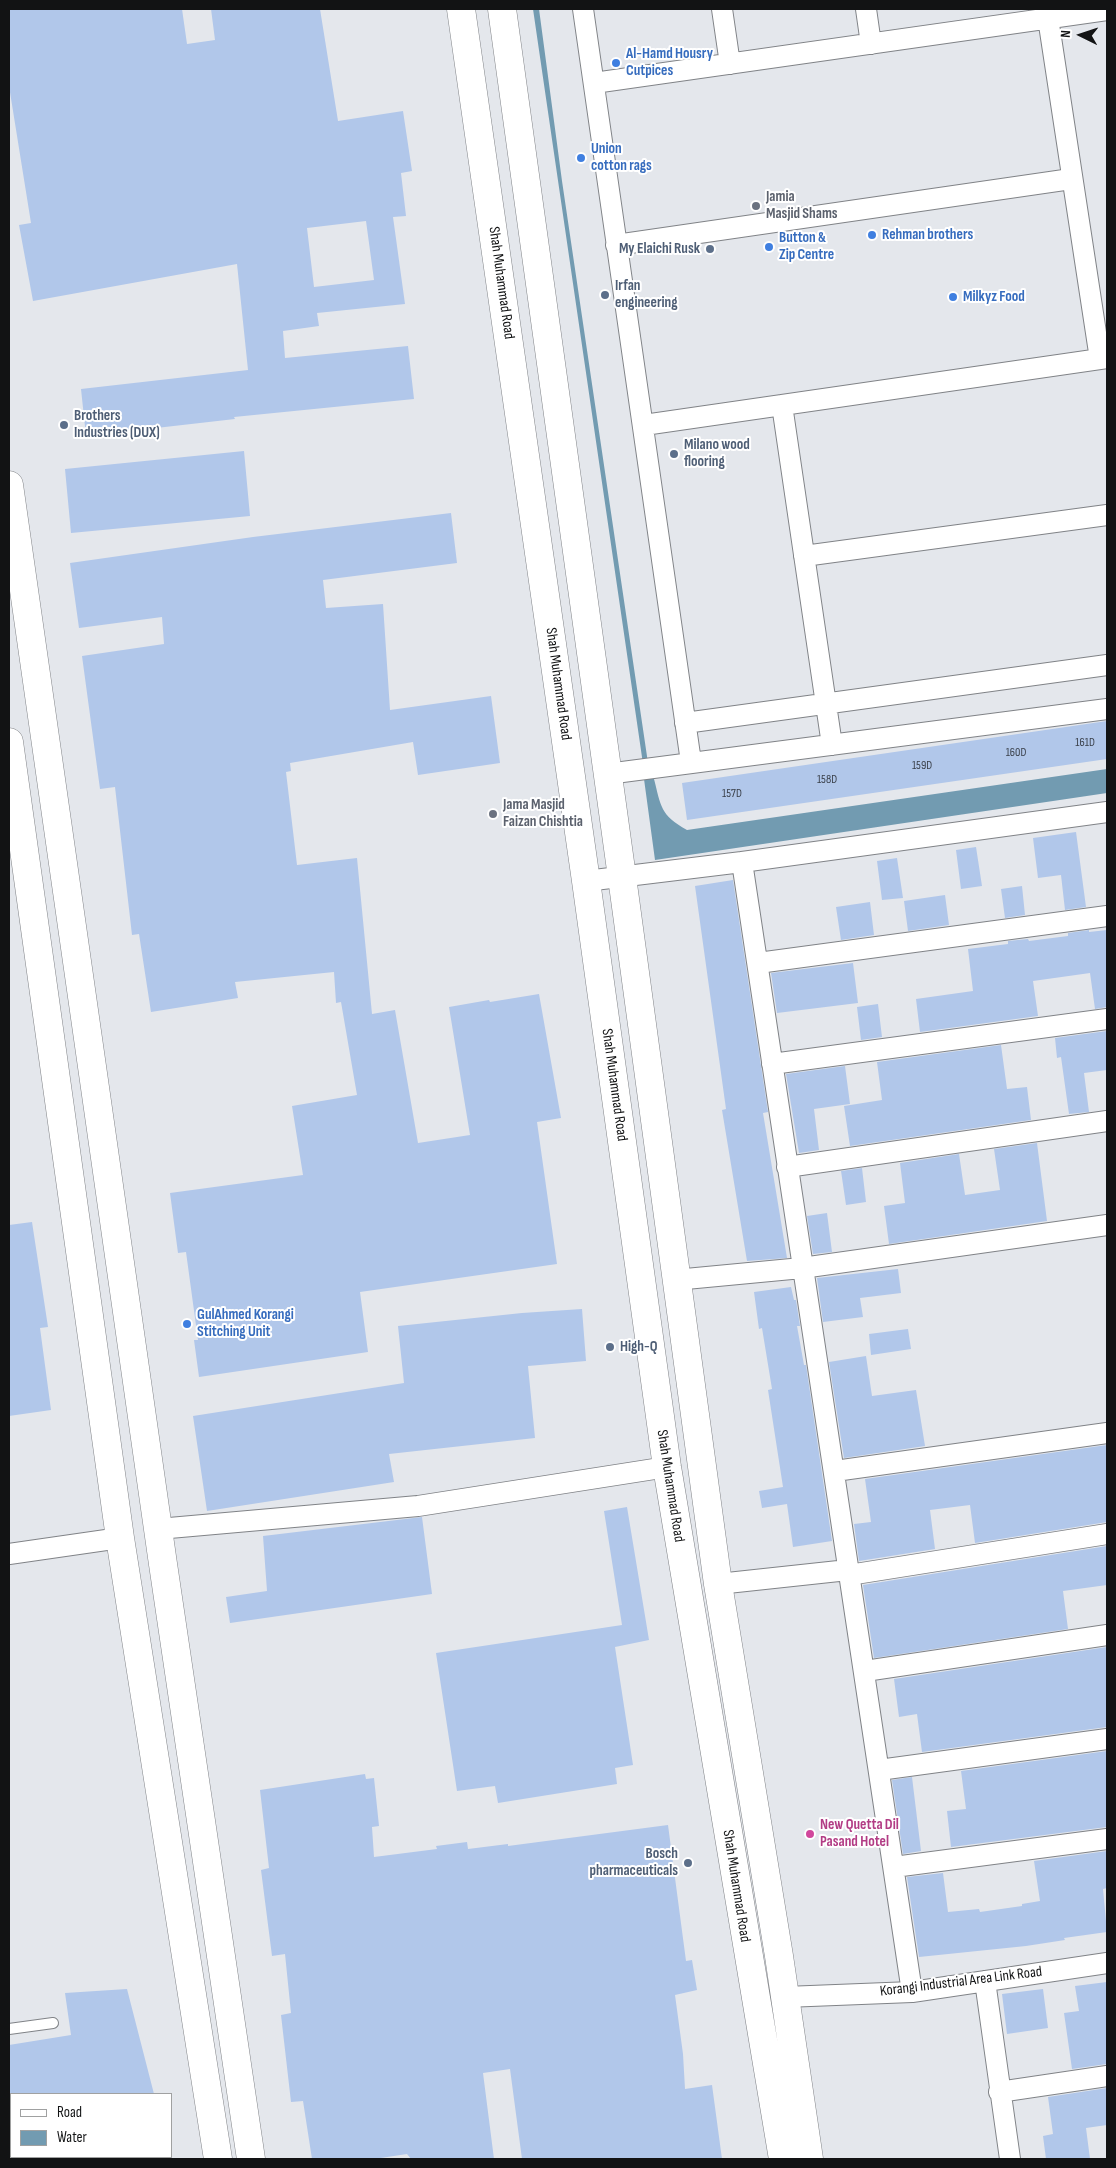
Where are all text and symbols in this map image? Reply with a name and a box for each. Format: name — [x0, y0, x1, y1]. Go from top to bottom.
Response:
north arrow — [1056, 10, 1106, 60]
text: N — [1057, 30, 1074, 38]
place label: Al-Hamd Housry Cutpices — [626, 45, 713, 80]
marker: Al-Hamd Housry Cutpices — [610, 57, 622, 69]
place label: Union cotton rags — [591, 140, 652, 175]
marker: Union cotton rags — [575, 152, 587, 164]
place label: Jamia Masjid Shams — [766, 188, 838, 223]
marker: Jamia Masjid Shams — [750, 200, 762, 212]
street label: Shah Muhammad Road — [484, 226, 518, 340]
place label: Rehman brothers — [882, 226, 973, 244]
place label: Button & Zip Centre — [779, 229, 834, 264]
marker: Rehman brothers — [866, 229, 878, 241]
place label: My Elaichi Rusk — [619, 240, 700, 258]
marker: Button & Zip Centre — [763, 241, 775, 253]
marker: My Elaichi Rusk — [704, 243, 716, 255]
place label: Irfan engineering — [615, 277, 678, 312]
place label: Milkyz Food — [963, 288, 1025, 306]
marker: Irfan engineering — [599, 289, 611, 301]
marker: Milkyz Food — [947, 291, 959, 303]
place label: Brothers Industries (DUX) — [74, 407, 160, 442]
marker: Brothers Industries (DUX) — [58, 419, 70, 431]
place label: Milano wood flooring — [684, 436, 750, 471]
marker: Milano wood flooring — [668, 448, 680, 460]
street label: Shah Muhammad Road — [541, 627, 575, 741]
house number: 161D — [1075, 736, 1095, 750]
house number: 160D — [1006, 746, 1026, 760]
house number: 159D — [912, 759, 932, 773]
house number: 158D — [817, 773, 837, 787]
house number: 157D — [722, 787, 742, 801]
place label: Jama Masjid Faizan Chishtia — [503, 796, 583, 831]
marker: Jama Masjid Faizan Chishtia — [487, 808, 499, 820]
street label: Shah Muhammad Road — [597, 1028, 631, 1142]
place label: GulAhmed Korangi Stitching Unit — [197, 1306, 294, 1341]
marker: GulAhmed Korangi Stitching Unit — [181, 1318, 193, 1330]
place label: High-Q — [620, 1338, 658, 1356]
marker: High-Q — [604, 1341, 616, 1353]
street label: Shah Muhammad Road — [652, 1429, 688, 1543]
place label: New Quetta Dil Pasand Hotel — [820, 1816, 899, 1851]
marker: New Quetta Dil Pasand Hotel — [804, 1828, 816, 1840]
street label: Shah Muhammad Road — [718, 1829, 754, 1943]
place label: Bosch pharmaceuticals — [590, 1845, 678, 1880]
marker: Bosch pharmaceuticals — [682, 1857, 694, 1869]
street label: Korangi Industrial Area Link Road — [879, 1963, 1043, 2001]
legend — [10, 2093, 172, 2158]
text: Road — [57, 2103, 82, 2122]
text: Water — [57, 2128, 87, 2147]

